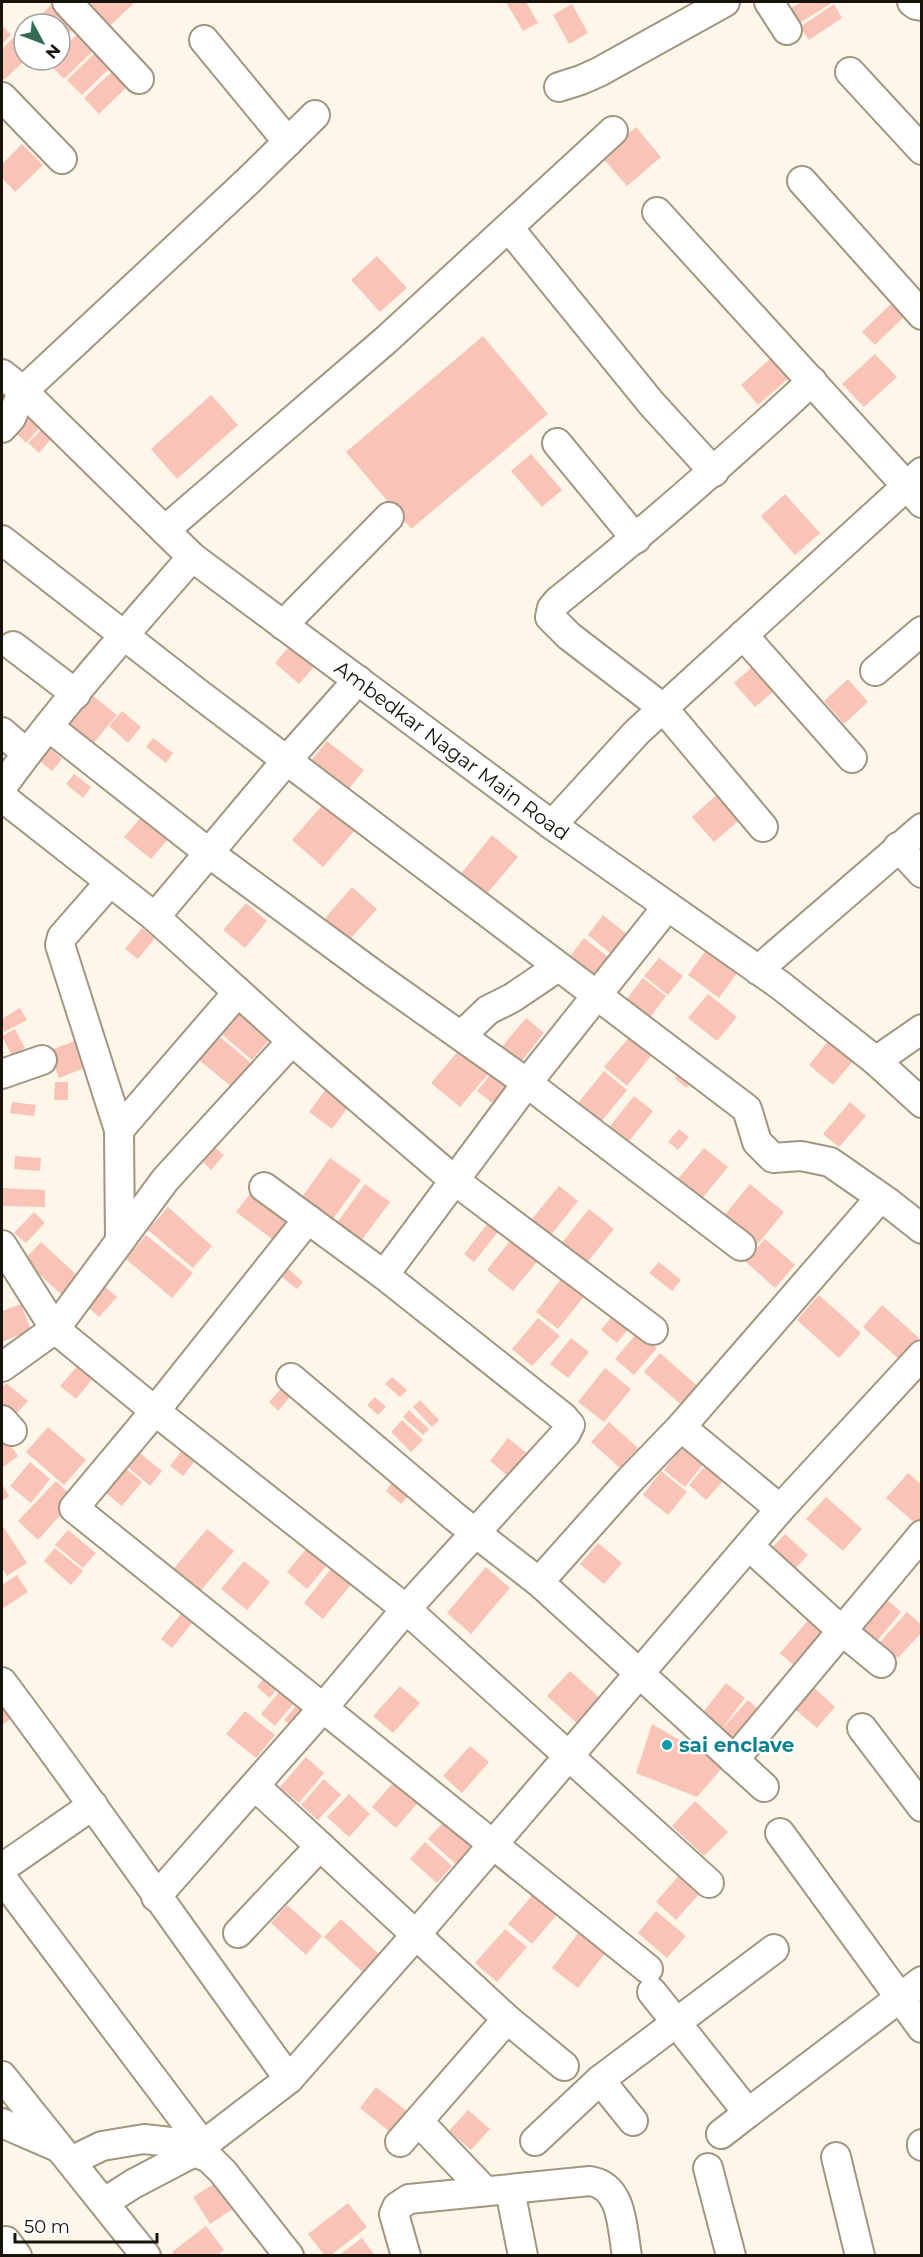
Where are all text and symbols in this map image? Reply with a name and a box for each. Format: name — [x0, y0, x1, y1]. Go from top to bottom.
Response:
north arrow — [12, 12, 72, 72]
text: N — [42, 40, 64, 63]
street label: Ambedkar Nagar Main Road — [330, 656, 574, 845]
place label: sai enclave — [679, 1733, 794, 1757]
marker: sai enclave — [660, 1738, 674, 1752]
scale bar — [15, 2206, 158, 2244]
text: 50 m — [24, 2216, 70, 2238]

